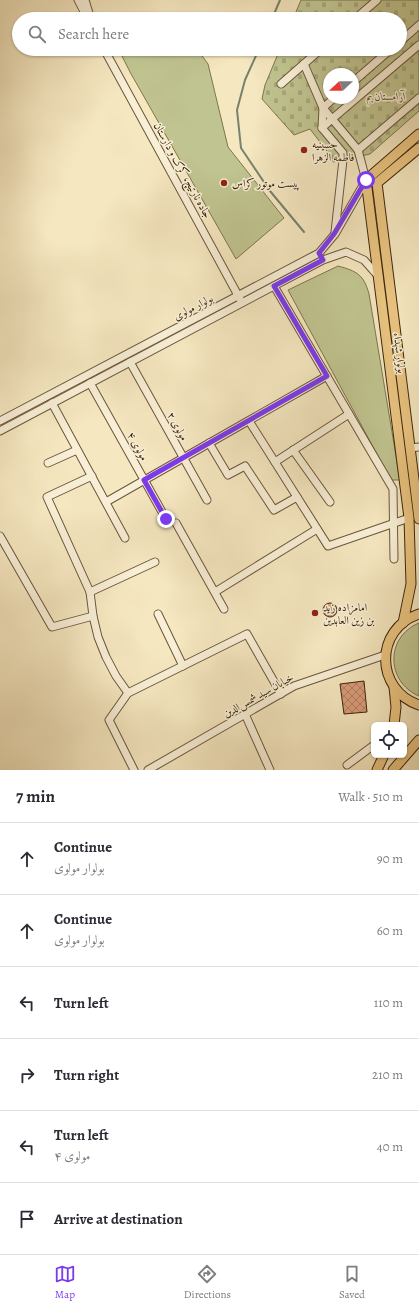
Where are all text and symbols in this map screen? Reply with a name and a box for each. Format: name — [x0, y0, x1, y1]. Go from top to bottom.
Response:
search box — [12, 12, 407, 56]
icon: search — [26, 23, 48, 45]
text: Search here — [58, 24, 129, 44]
north arrow — [323, 68, 359, 104]
park label: آرامستان بم — [366, 89, 406, 106]
street label: جاده نارتیچ، کرک و دارستان — [147, 120, 215, 222]
place label: حسینیه فاطمه الزهرا — [312, 137, 355, 165]
marker: حسینیه فاطمه الزهرا — [299, 145, 309, 155]
route start — [357, 171, 375, 189]
place label: پیست موتور کراس — [232, 176, 299, 191]
marker: پیست موتور کراس — [219, 178, 229, 188]
street label: بولوار مولوی — [171, 291, 216, 324]
street label: بولوار شهداء — [390, 332, 409, 374]
street label: مولوی ۲ — [164, 409, 192, 443]
street label: مولوی ۴ — [124, 429, 152, 463]
route end — [157, 510, 175, 528]
place label: امامزاده زید بن زین العابدین — [323, 600, 374, 628]
marker: امامزاده زید بن زین العابدین — [310, 608, 320, 618]
street label: خیابان سید شمس‌الدین — [220, 670, 296, 721]
map controls — [371, 722, 407, 758]
button: locate — [371, 722, 407, 758]
text: 7 min — [16, 785, 55, 808]
text: Walk · 510 m — [338, 788, 403, 805]
text: Continue — [54, 837, 112, 857]
icon: ahead — [16, 848, 38, 870]
text: 90 m — [377, 850, 403, 867]
text: بولوار مولوی — [54, 859, 105, 876]
text: Continue — [54, 909, 112, 929]
icon: ahead — [16, 920, 38, 942]
text: 60 m — [377, 922, 403, 939]
text: بولوار مولوی — [54, 931, 105, 948]
icon: left — [16, 992, 38, 1014]
text: Turn left — [54, 993, 109, 1013]
text: 110 m — [374, 994, 403, 1011]
icon: right — [16, 1064, 38, 1086]
text: Turn right — [54, 1065, 119, 1085]
text: 210 m — [372, 1066, 403, 1083]
text: Turn left — [54, 1125, 109, 1145]
icon: left — [16, 1136, 38, 1158]
text: 40 m — [377, 1138, 403, 1155]
text: مولوی ۴ — [54, 1147, 90, 1164]
icon: arrive — [16, 1208, 38, 1230]
text: Arrive at destination — [54, 1209, 183, 1229]
tab: Map — [54, 1263, 76, 1302]
tab: Directions — [184, 1263, 231, 1302]
tab: Saved — [339, 1263, 365, 1302]

